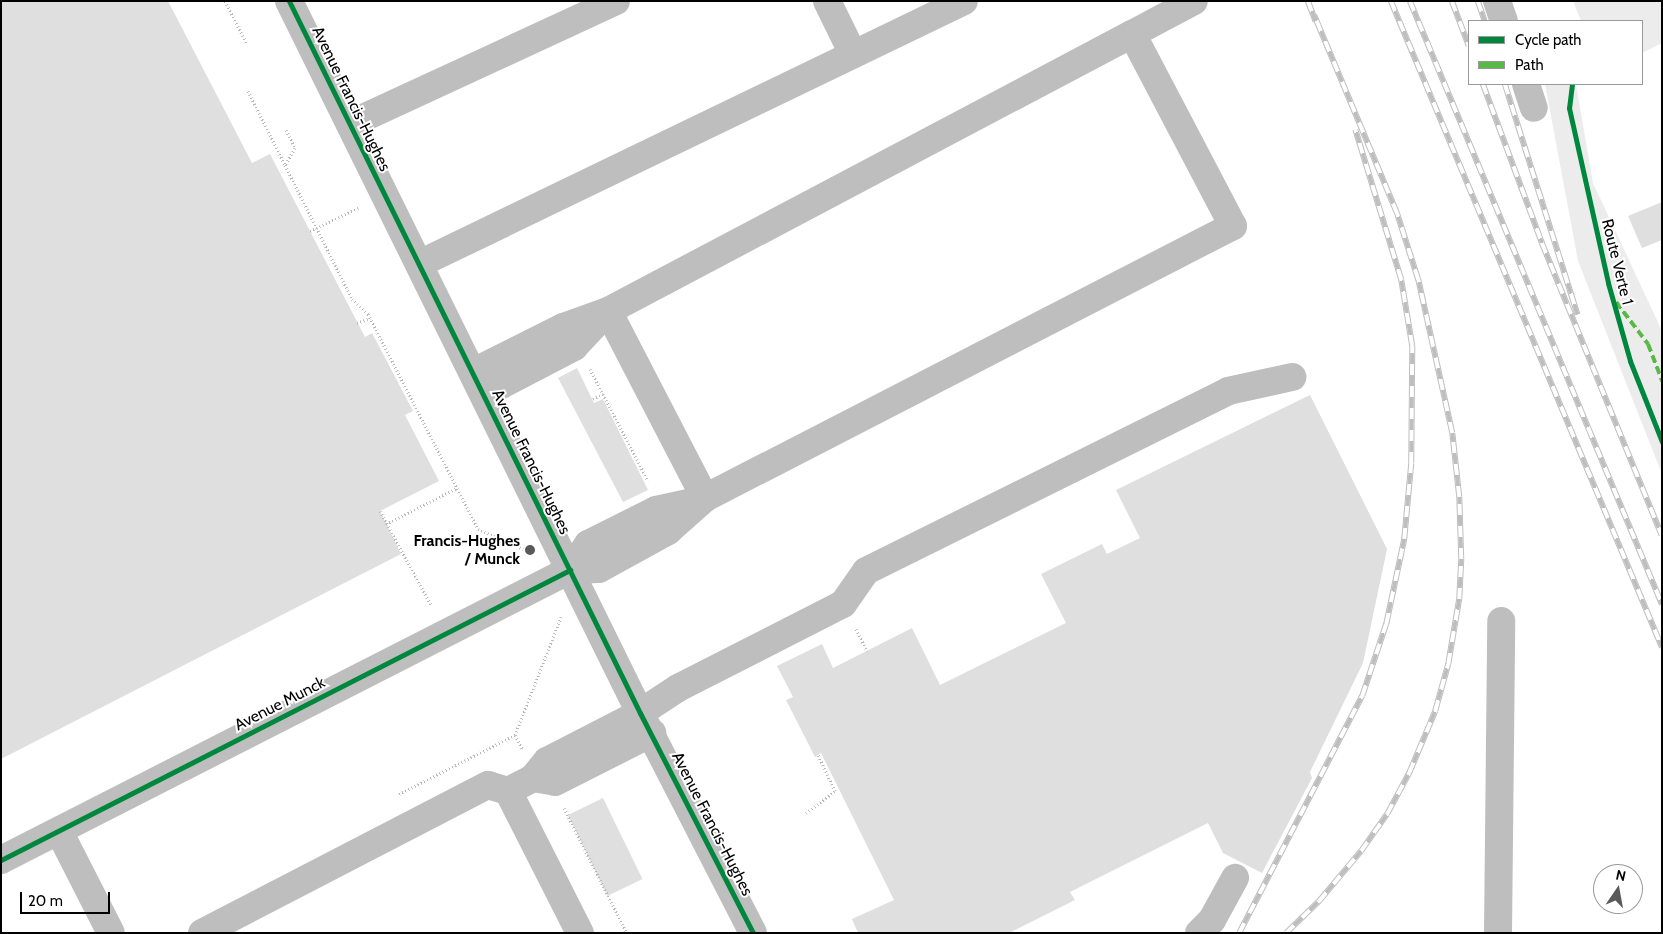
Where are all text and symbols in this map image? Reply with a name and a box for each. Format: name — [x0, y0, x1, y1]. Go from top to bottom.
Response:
legend — [1468, 20, 1643, 85]
street label: Avenue Francis-Hughes — [308, 24, 394, 174]
text: Cycle path — [1515, 31, 1581, 49]
text: Path — [1515, 56, 1544, 74]
street label: Route Verte 1 — [1597, 217, 1637, 307]
street label: Avenue Francis-Hughes — [488, 387, 574, 537]
place label: Francis-Hughes / Munck — [413, 531, 520, 569]
marker: Francis-Hughes / Munck — [524, 544, 536, 556]
street label: Avenue Munck — [232, 673, 328, 735]
street label: Avenue Francis-Hughes — [667, 749, 757, 899]
north arrow — [1593, 864, 1643, 914]
text: N — [1614, 865, 1628, 885]
scale bar — [22, 882, 112, 914]
text: 20 m — [28, 892, 63, 910]

